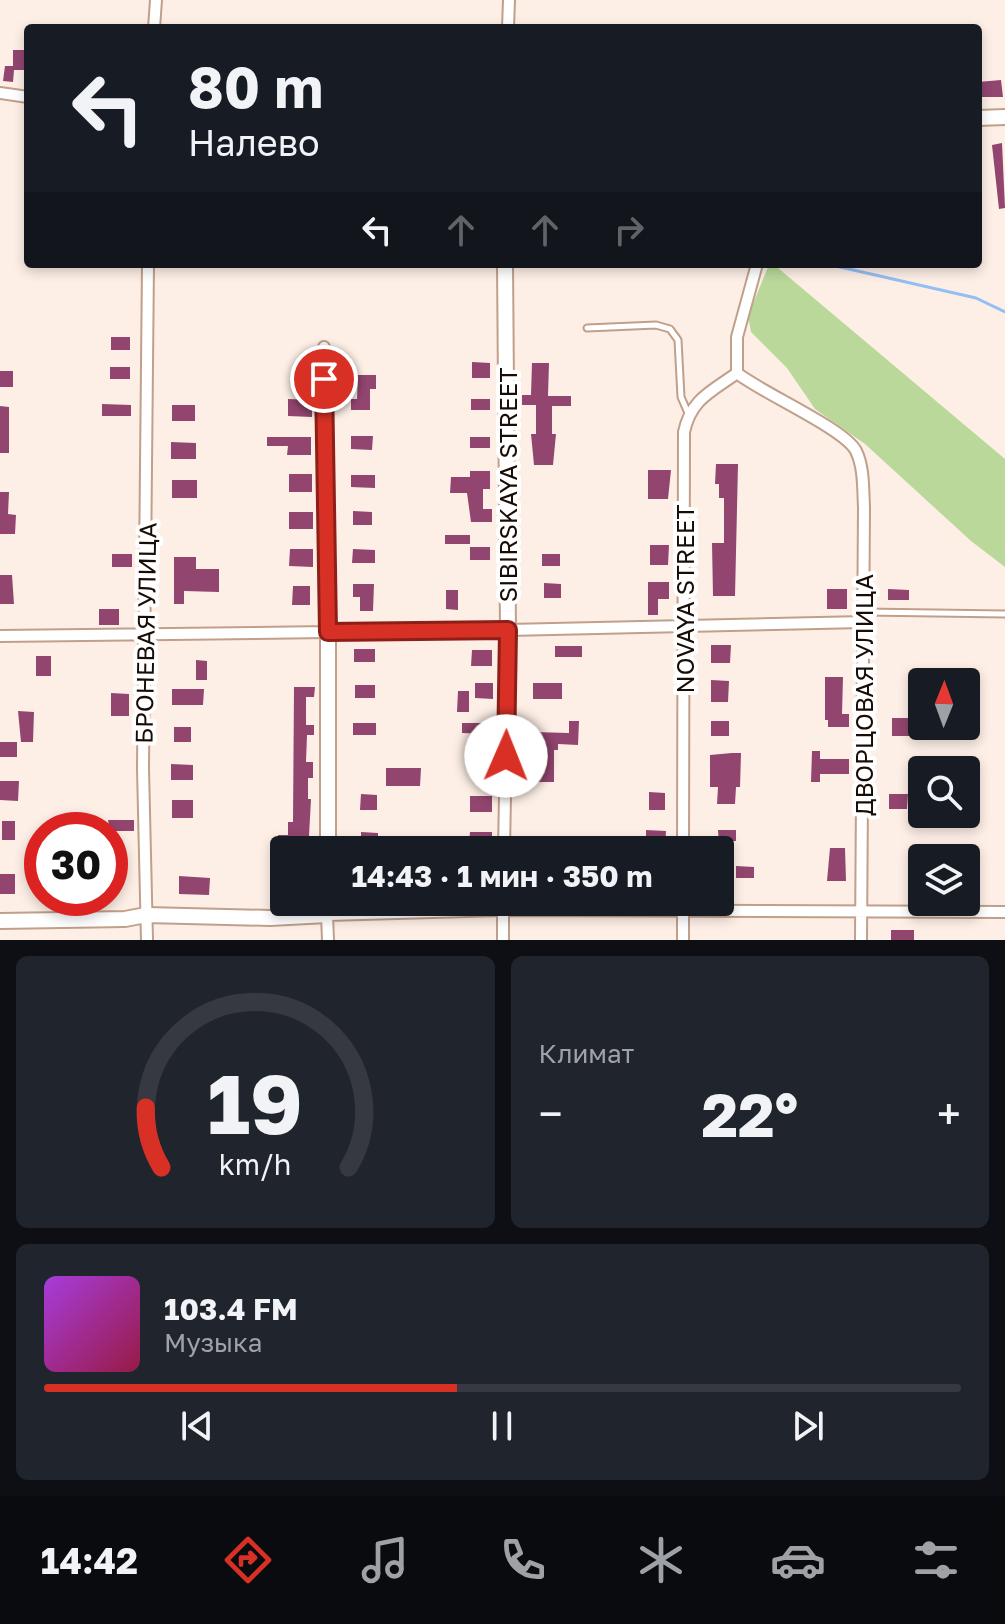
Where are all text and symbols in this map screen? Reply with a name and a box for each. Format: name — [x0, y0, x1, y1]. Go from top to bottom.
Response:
text: 80 m — [188, 53, 323, 120]
icon: left — [56, 56, 160, 160]
text: Налево — [188, 121, 320, 164]
icon: left — [355, 208, 399, 252]
icon: ahead — [439, 208, 483, 252]
icon: ahead — [523, 208, 567, 252]
icon: right — [607, 208, 651, 252]
pin — [290, 345, 358, 413]
icon: arrive — [302, 357, 346, 401]
street label: SIBIRSKAYA STREET — [493, 368, 522, 602]
street label: NOVAYA STREET — [670, 504, 699, 693]
street label: БРОНЕВАЯ УЛИЦА — [129, 522, 161, 744]
street label: ДВОРЦОВАЯ УЛИЦА — [849, 574, 878, 816]
north arrow — [908, 668, 980, 740]
map controls — [908, 668, 980, 916]
position arrow — [464, 714, 548, 798]
button: search — [908, 756, 980, 828]
speed limit sign: 30 — [24, 812, 128, 916]
button: layers — [908, 844, 980, 916]
text: 14:43 · 1 мин · 350 m — [351, 858, 653, 894]
text: Климат — [539, 1038, 634, 1069]
text: 19 — [207, 1052, 303, 1152]
text: 22° — [701, 1078, 798, 1150]
text: − — [539, 1087, 563, 1140]
text: + — [937, 1087, 961, 1140]
text: km/h — [219, 1147, 292, 1181]
text: 103.4 FM — [164, 1291, 298, 1327]
text: Музыка — [164, 1327, 262, 1358]
icon: previous — [175, 1404, 219, 1448]
icon: pause — [480, 1404, 524, 1448]
icon: next — [786, 1404, 830, 1448]
icon: directions — [220, 1532, 276, 1588]
icon: music — [357, 1532, 413, 1588]
icon: phone — [495, 1532, 551, 1588]
icon: climate — [633, 1532, 689, 1588]
icon: car — [770, 1532, 826, 1588]
icon: filters — [908, 1532, 964, 1588]
text: 14:42 — [41, 1539, 138, 1582]

